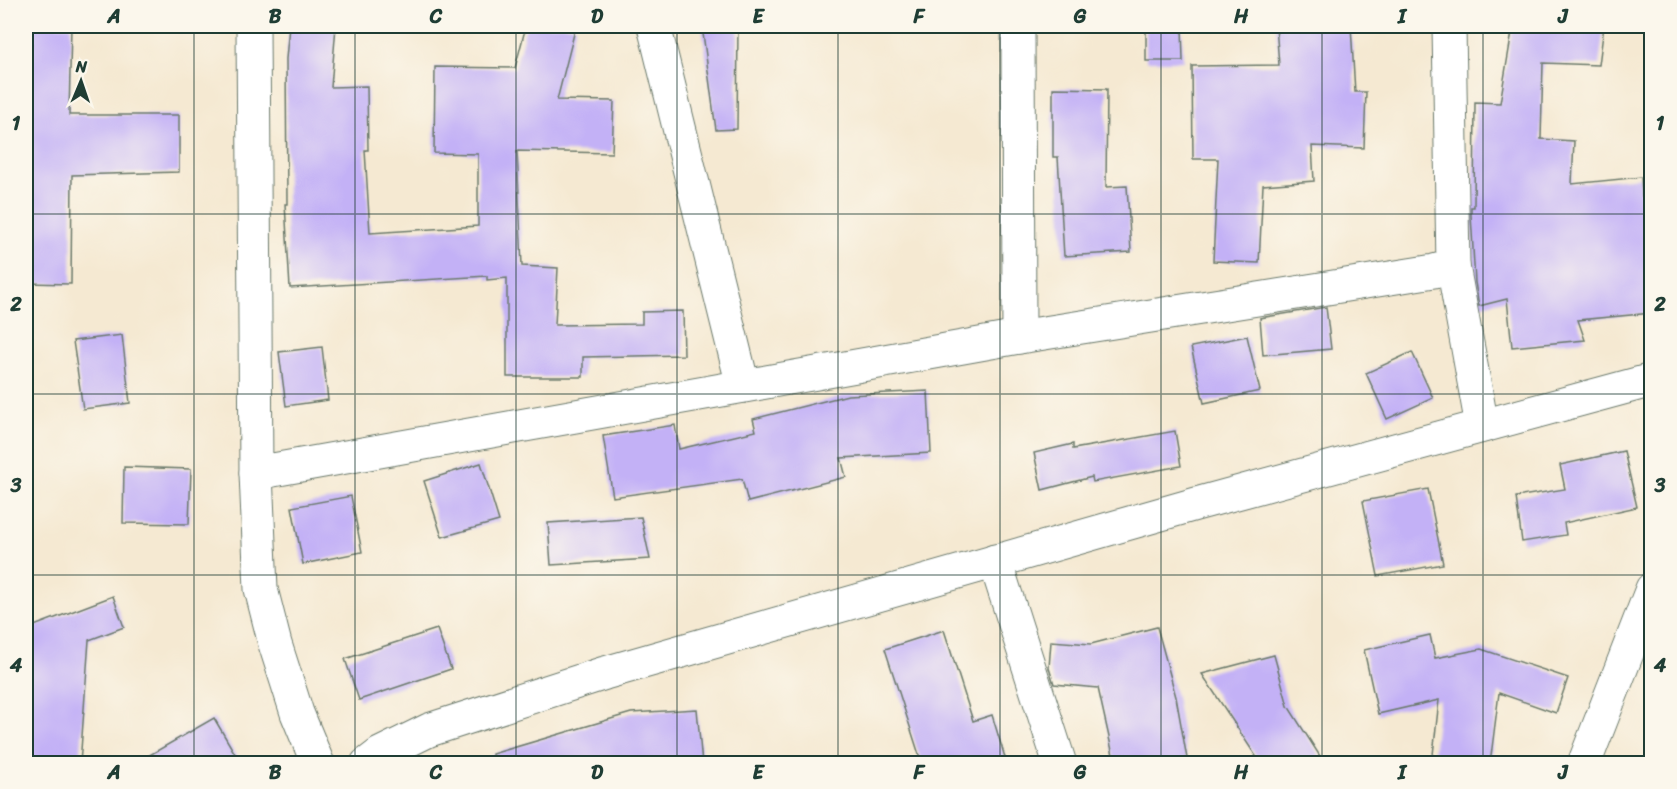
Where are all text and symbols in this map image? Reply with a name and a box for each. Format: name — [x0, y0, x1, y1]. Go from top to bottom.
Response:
text: A — [106, 0, 121, 34]
text: B — [269, 0, 282, 34]
text: C — [429, 0, 443, 34]
text: D — [591, 0, 604, 34]
text: E — [752, 0, 765, 34]
text: F — [913, 0, 926, 34]
text: G — [1073, 0, 1087, 34]
text: H — [1233, 0, 1249, 34]
text: I — [1397, 0, 1408, 34]
text: J — [1557, 0, 1569, 34]
north arrow — [51, 51, 111, 111]
text: N — [74, 52, 88, 81]
text: 1 — [12, 106, 21, 141]
text: 1 — [1656, 106, 1665, 141]
text: 2 — [9, 287, 22, 322]
text: 2 — [1653, 287, 1666, 322]
text: 3 — [10, 468, 22, 503]
text: 3 — [1654, 468, 1666, 503]
text: 4 — [9, 648, 23, 683]
text: 4 — [1653, 648, 1667, 683]
text: A — [106, 755, 121, 789]
text: B — [269, 755, 282, 789]
text: C — [429, 755, 443, 789]
text: D — [591, 755, 604, 789]
text: E — [752, 755, 765, 789]
text: F — [913, 755, 926, 789]
text: G — [1073, 755, 1087, 789]
text: H — [1233, 755, 1249, 789]
text: I — [1397, 755, 1408, 789]
text: J — [1557, 755, 1569, 789]

